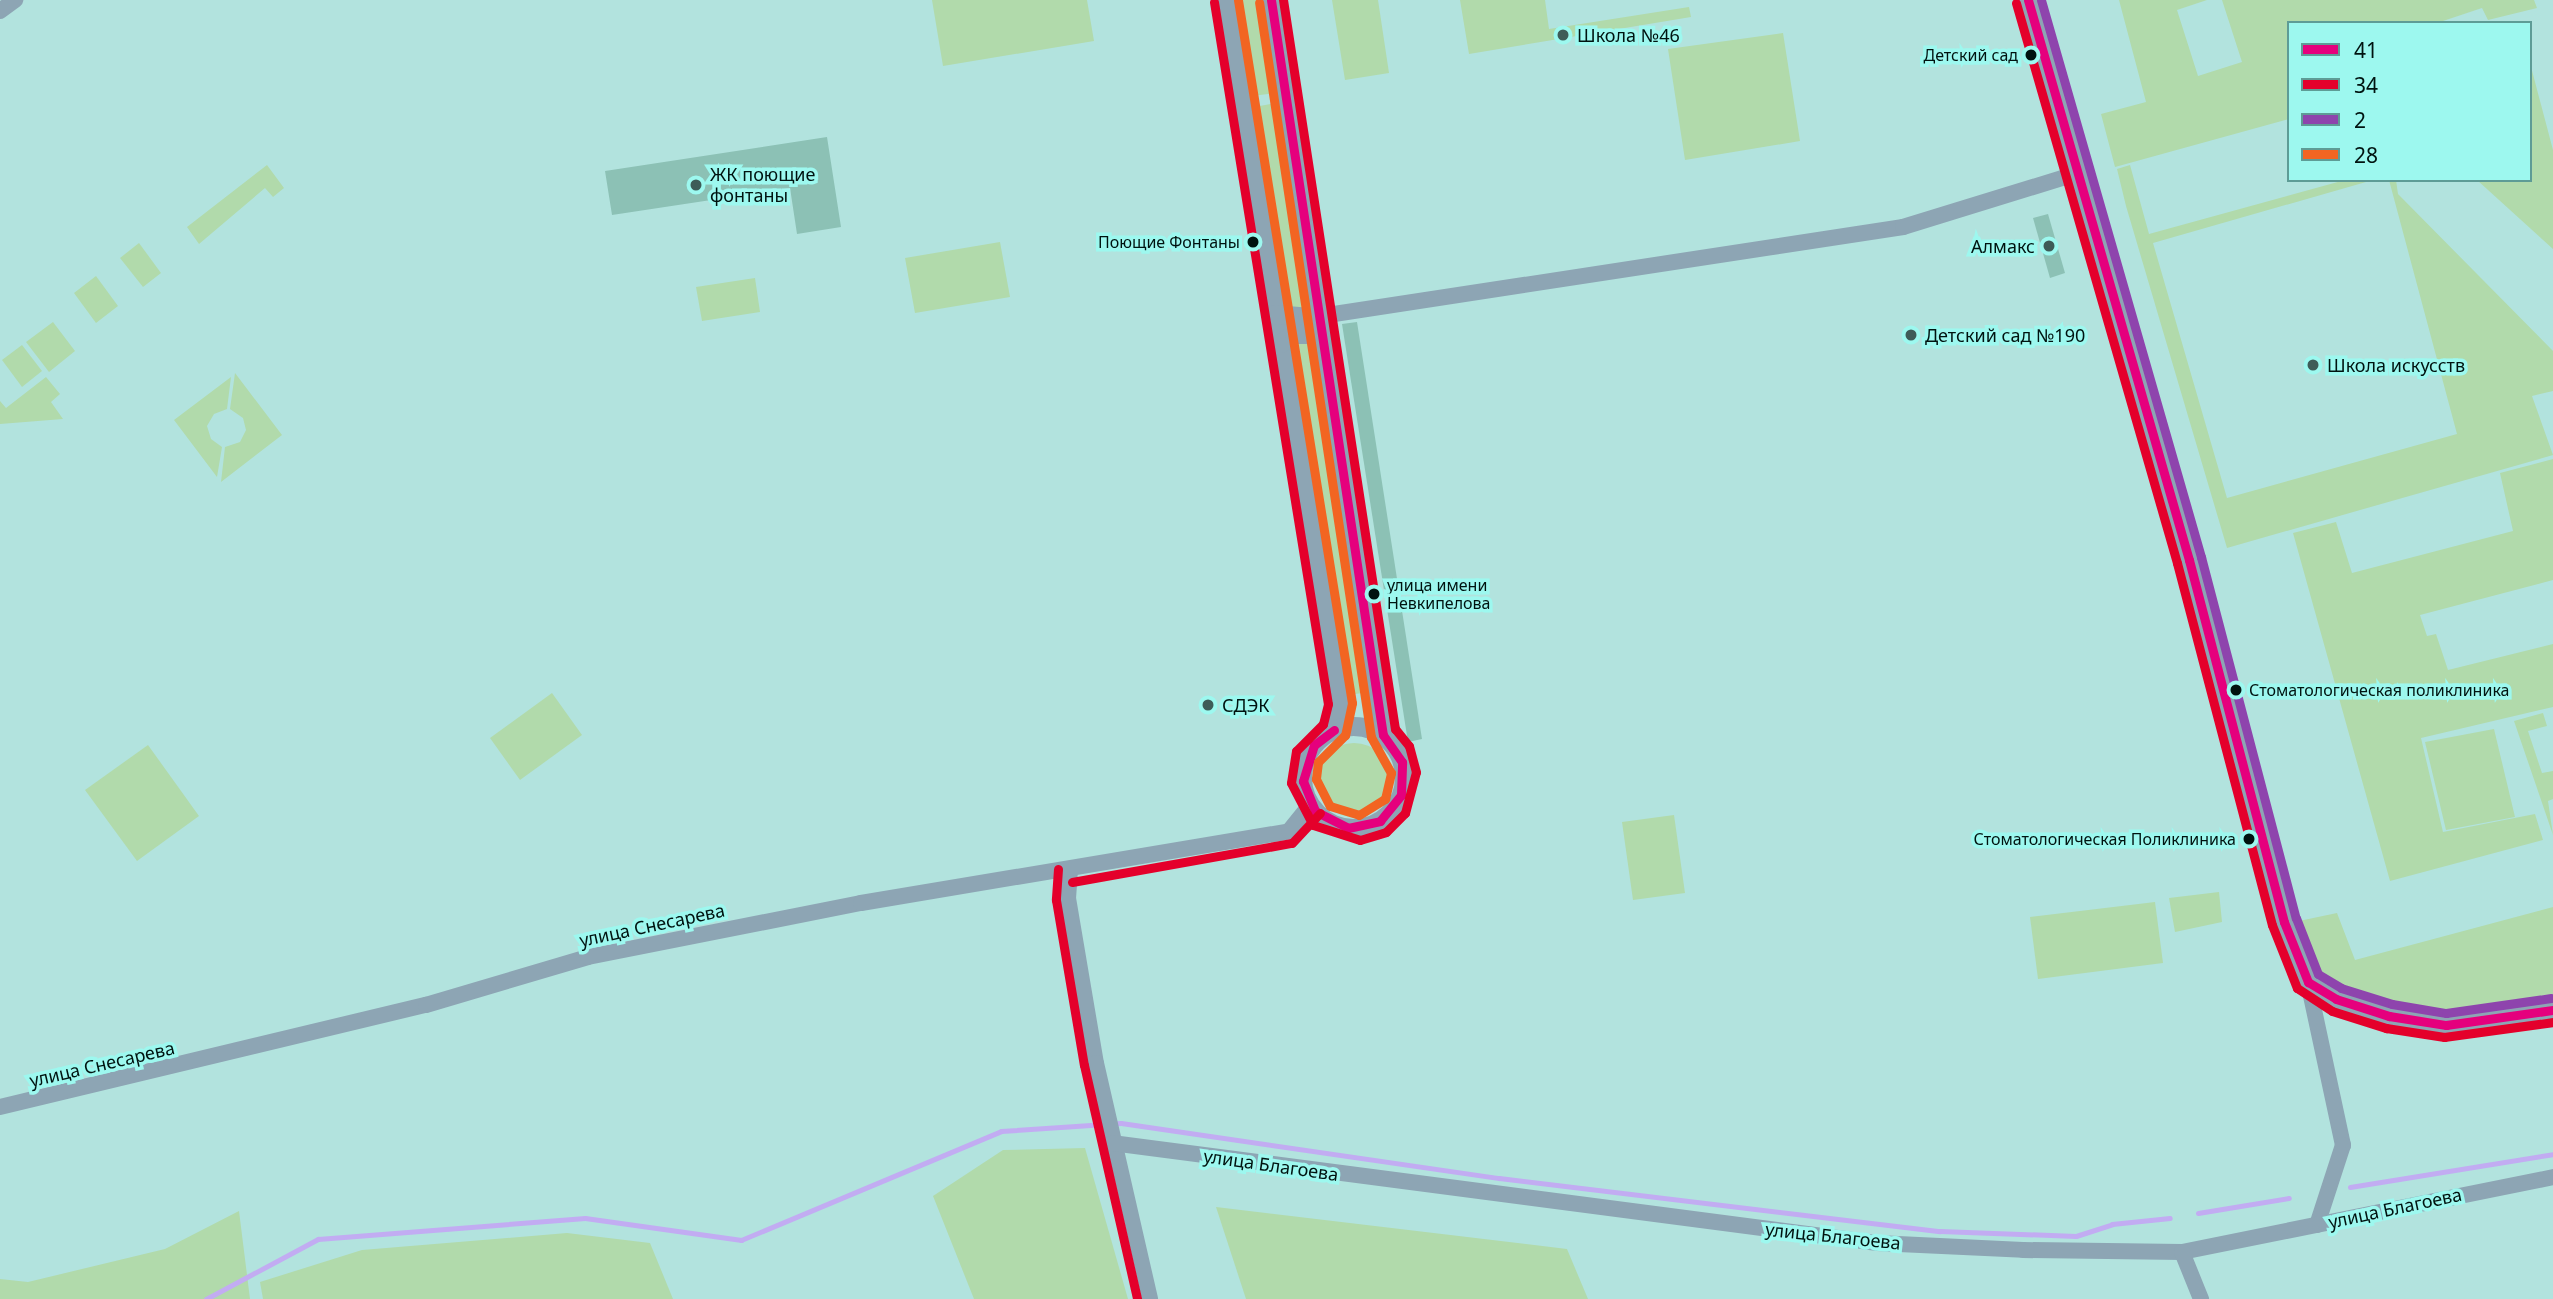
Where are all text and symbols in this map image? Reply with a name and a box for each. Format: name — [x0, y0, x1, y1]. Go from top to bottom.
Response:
legend — [2287, 21, 2532, 182]
place label: Школа №46 — [1577, 24, 1680, 46]
marker: Школа №46 — [1555, 27, 1571, 43]
text: 41 — [2354, 36, 2378, 64]
place label: Детский сад — [1923, 45, 2018, 65]
marker: Детский сад — [2024, 48, 2038, 62]
text: 34 — [2354, 71, 2378, 99]
text: 2 — [2354, 106, 2366, 134]
text: 28 — [2354, 141, 2378, 169]
place label: ЖК поющие фонтаны — [710, 164, 815, 206]
marker: ЖК поющие фонтаны — [688, 177, 704, 193]
place label: Поющие Фонтаны — [1098, 232, 1240, 252]
marker: Поющие Фонтаны — [1246, 235, 1260, 249]
place label: Алмакс — [1971, 235, 2035, 257]
marker: Алмакс — [2041, 238, 2057, 254]
place label: Детский сад №190 — [1925, 324, 2085, 346]
marker: Детский сад №190 — [1903, 327, 1919, 343]
place label: Школа искусств — [2327, 354, 2465, 376]
marker: Школа искусств — [2305, 357, 2321, 373]
place label: улица имени Невкипелова — [1387, 575, 1490, 613]
marker: улица имени Невкипелова — [1367, 587, 1381, 601]
place label: Стоматологическая поликлиника — [2249, 680, 2509, 700]
marker: Стоматологическая поликлиника — [2229, 683, 2243, 697]
place label: СДЭК — [1222, 694, 1270, 716]
marker: СДЭК — [1200, 697, 1216, 713]
place label: Стоматологическая Поликлиника — [1974, 829, 2236, 849]
marker: Стоматологическая Поликлиника — [2242, 832, 2256, 846]
street label: улица Снесарева — [577, 899, 727, 951]
street label: улица Снесарева — [27, 1037, 177, 1091]
street label: улица Благоева — [1202, 1145, 1340, 1185]
street label: улица Благоева — [2326, 1183, 2464, 1233]
street label: улица Благоева — [1764, 1218, 1902, 1254]

